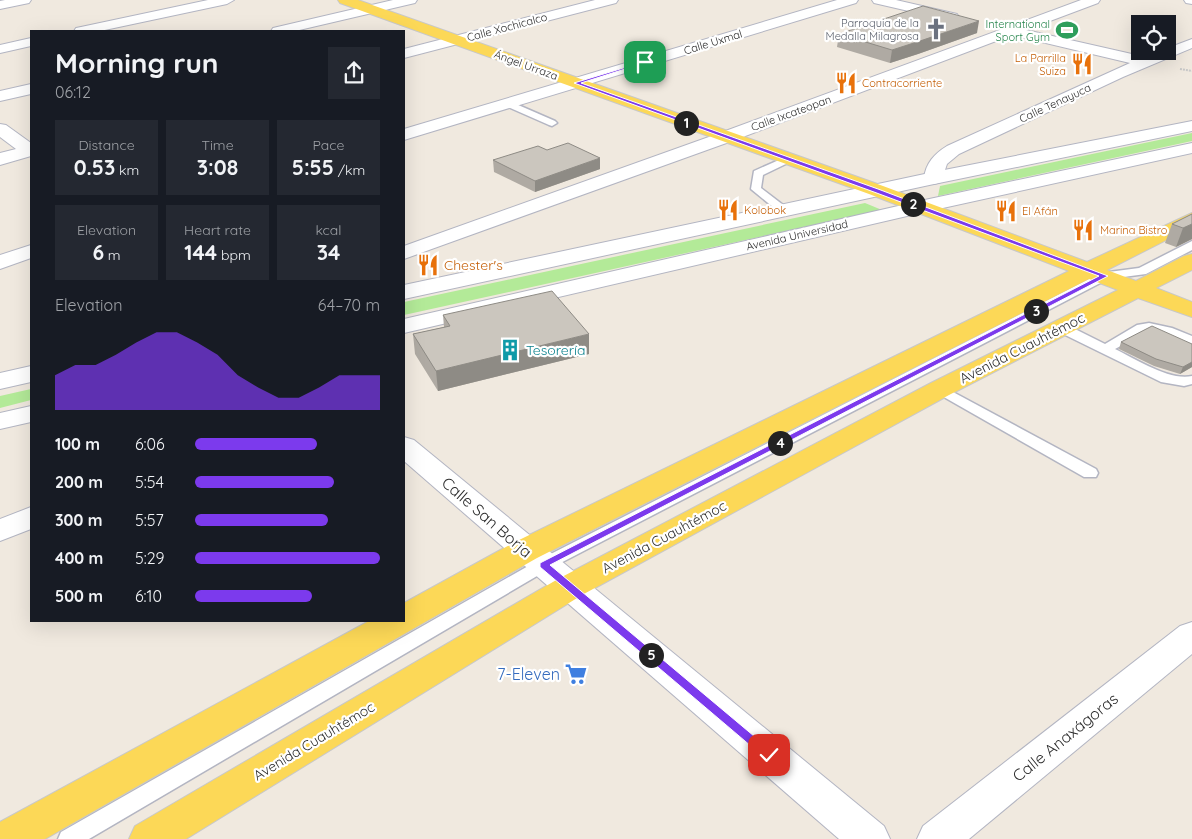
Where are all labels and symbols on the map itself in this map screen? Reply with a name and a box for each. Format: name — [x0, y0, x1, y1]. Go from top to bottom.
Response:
street label: Calle Xochicalco — [465, 9, 549, 44]
place label: Parroquia de la Medalla Milagrosa — [826, 16, 919, 43]
church icon: Parroquia de la Medalla Milagrosa — [923, 16, 949, 42]
place label: International Sport Gym — [985, 17, 1050, 44]
sports icon: International Sport Gym — [1054, 17, 1080, 43]
street label: Calle Uxmal — [682, 26, 744, 58]
pin — [624, 41, 666, 83]
street label: Ángel Urraza — [492, 47, 560, 83]
place label: La Parrilla Suiza — [1015, 51, 1066, 78]
restaurant icon: La Parrilla Suiza — [1069, 51, 1095, 77]
restaurant icon: Contracorriente — [833, 70, 859, 96]
place label: Contracorriente — [862, 76, 942, 90]
street label: Calle Tenayuca — [1017, 80, 1093, 126]
street label: Calle Ixcateopan — [749, 92, 833, 134]
pin: 1 — [674, 110, 698, 136]
pin: 2 — [900, 192, 926, 216]
restaurant icon: Kolobok — [715, 197, 741, 223]
restaurant icon: El Afán — [993, 198, 1019, 224]
place label: Kolobok — [744, 203, 786, 217]
place label: El Afán — [1022, 204, 1058, 218]
street label: Avenida Universidad — [745, 216, 849, 254]
restaurant icon: Marina Bistro — [1070, 217, 1096, 243]
place label: Marina Bistro — [1100, 223, 1168, 237]
restaurant icon: Chester's — [415, 252, 441, 278]
place label: Chester's — [444, 256, 503, 274]
pin: 3 — [1024, 298, 1048, 324]
street label: Avenida Cuauhtémoc — [956, 309, 1088, 387]
building icon: Tesorería — [497, 337, 523, 363]
place label: Tesorería — [526, 341, 586, 359]
pin: 4 — [768, 430, 792, 456]
street label: Calle San Borja — [438, 472, 536, 562]
street label: Avenida Cuauhtémoc — [599, 497, 729, 577]
pin: 5 — [638, 642, 664, 668]
supermarket icon: 7-Eleven — [563, 661, 589, 687]
place label: 7-Eleven — [497, 664, 560, 684]
street label: Calle Anaxágoras — [1008, 688, 1122, 786]
street label: Avenida Cuauhtémoc — [250, 698, 378, 784]
pin — [748, 734, 790, 776]

